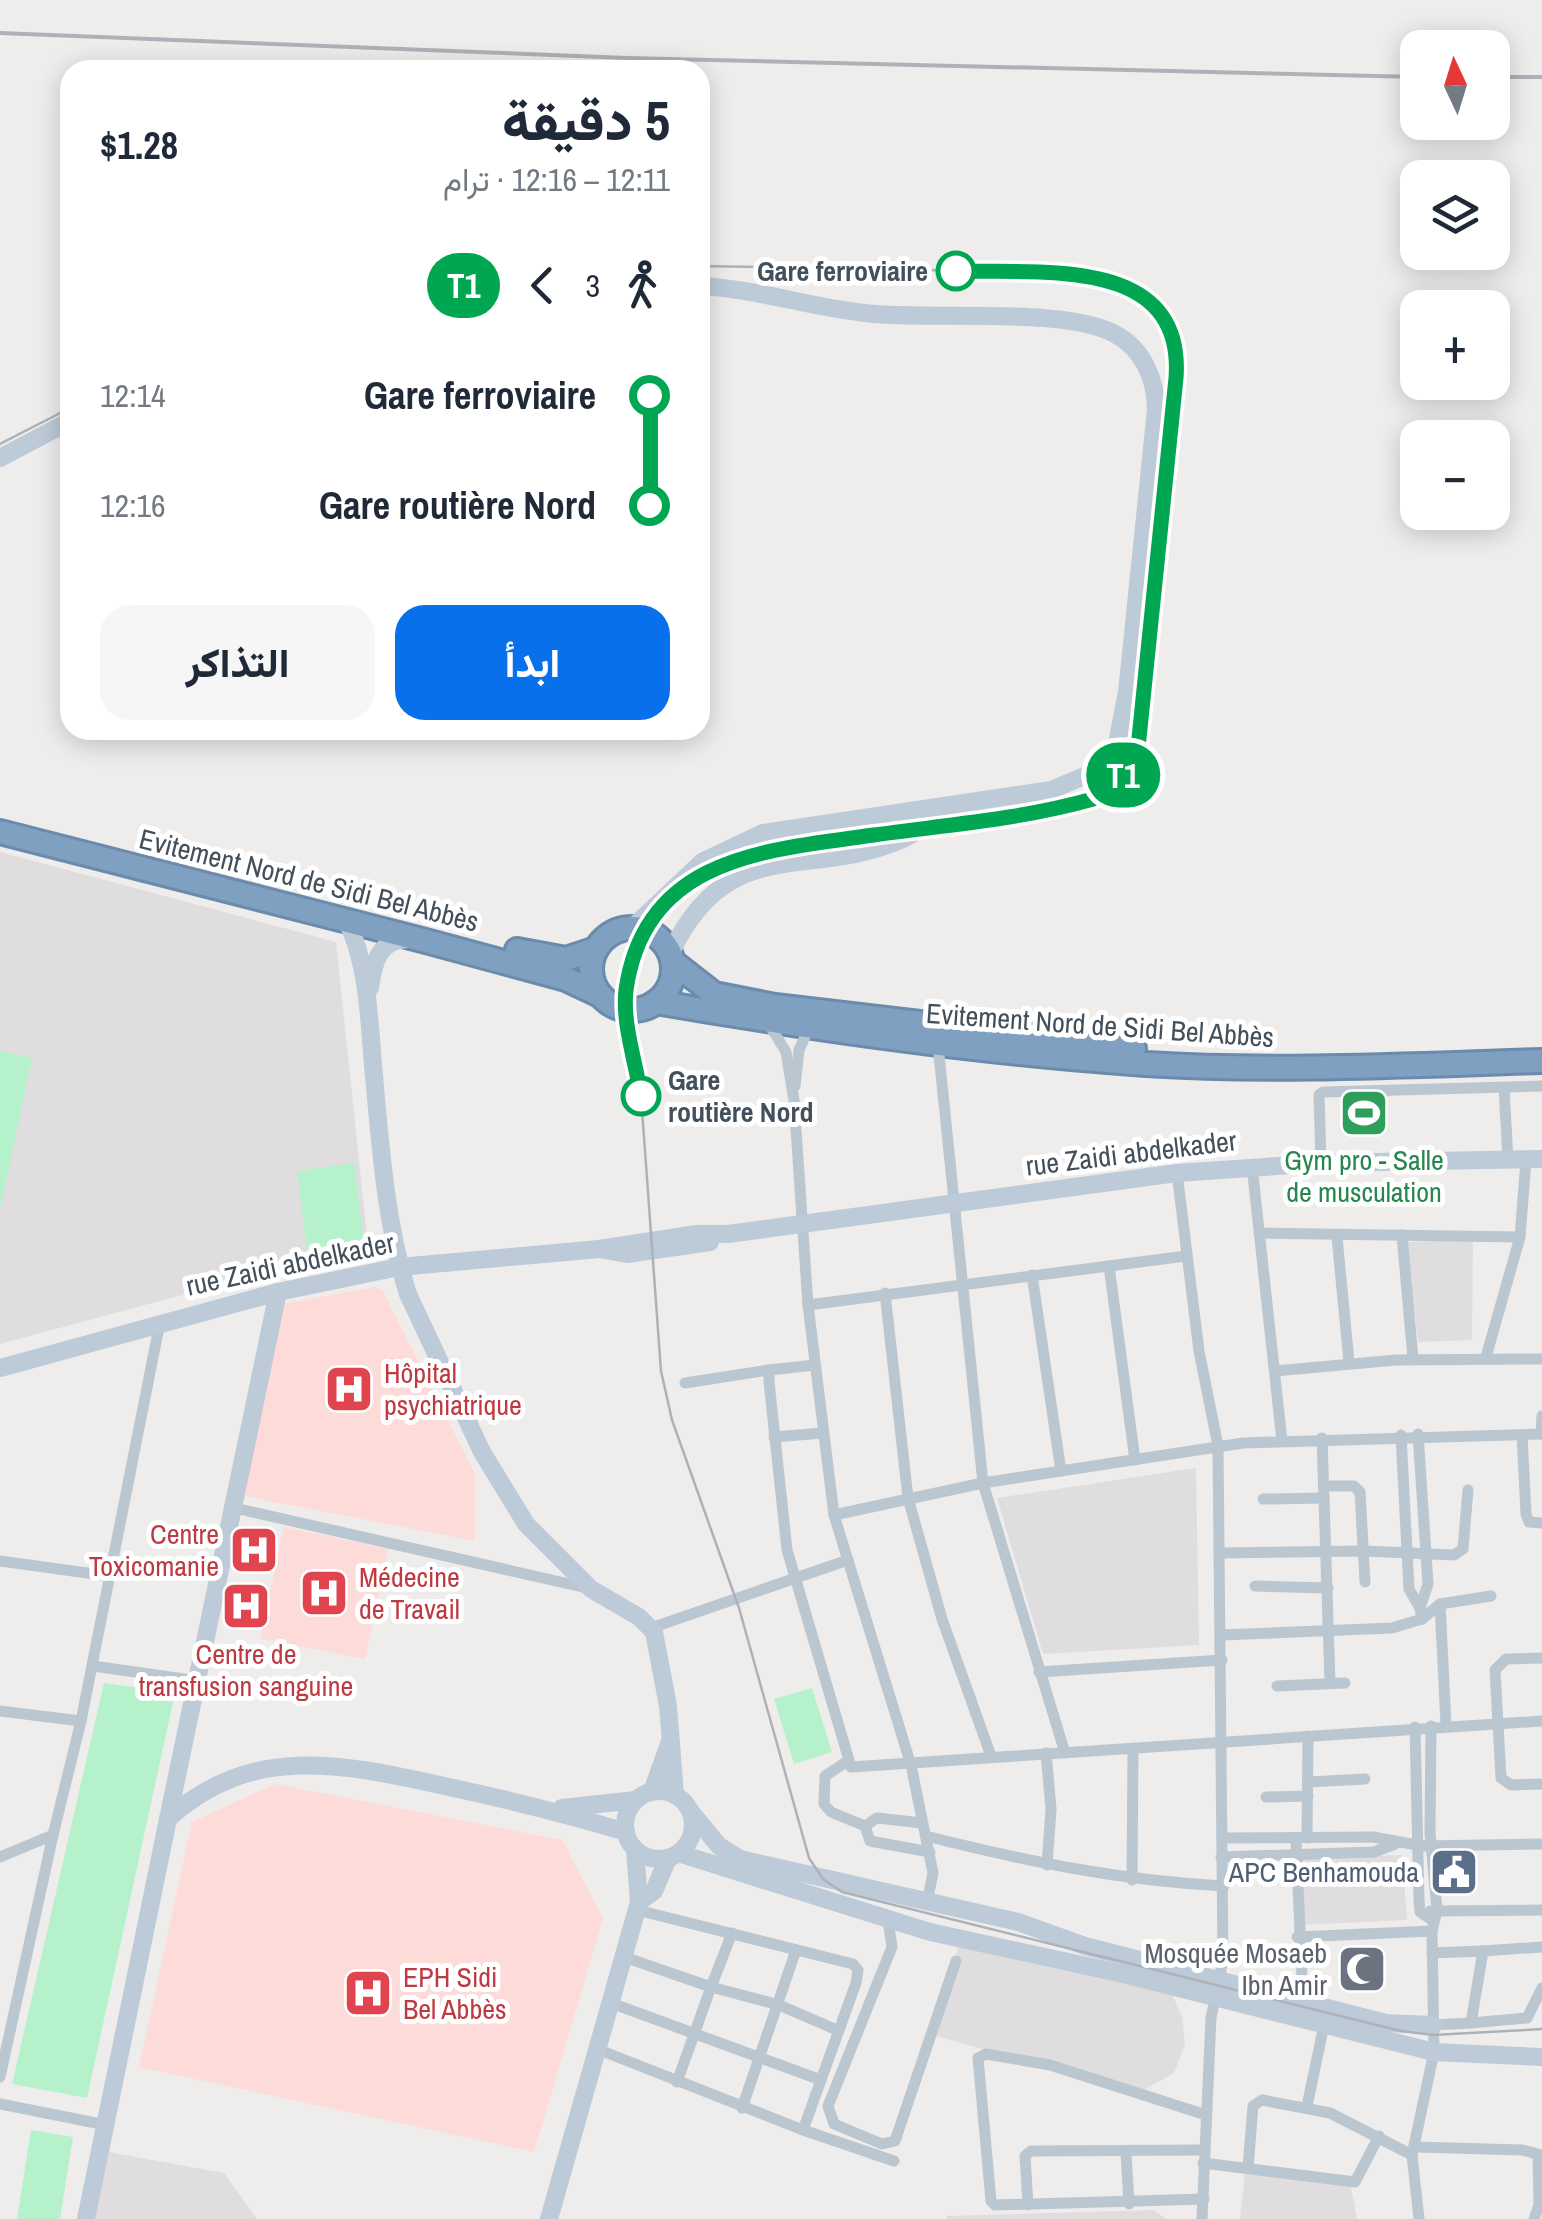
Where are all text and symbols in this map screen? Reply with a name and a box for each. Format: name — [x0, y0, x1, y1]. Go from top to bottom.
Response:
north arrow — [1400, 30, 1510, 140]
map controls — [1400, 30, 1510, 530]
text: 5 دقيقة — [502, 83, 670, 157]
text: $1.28 — [100, 120, 178, 171]
text: 12:11 – 12:16 · ترام — [443, 158, 670, 201]
button: layers — [1400, 160, 1510, 270]
place label: Gare ferroviaire — [757, 252, 928, 290]
marker: Gare ferroviaire — [937, 252, 975, 290]
icon: back — [515, 258, 570, 313]
icon: walk — [615, 258, 670, 313]
text: T1 — [447, 262, 480, 309]
text: 3 — [585, 264, 600, 307]
button: + — [1400, 290, 1510, 400]
text: Gare ferroviaire — [364, 370, 596, 421]
text: 12:14 — [100, 374, 166, 417]
button: − — [1400, 420, 1510, 530]
text: Gare routière Nord — [319, 480, 596, 531]
text: 12:16 — [100, 484, 166, 527]
button: التذاكر — [100, 605, 375, 720]
button: ابدأ — [395, 605, 670, 720]
line badge: T1 — [1078, 742, 1168, 808]
text: T1 — [1106, 752, 1140, 799]
street label: Evitement Nord de Sidi Bel Abbès — [135, 819, 483, 941]
street label: Evitement Nord de Sidi Bel Abbès — [925, 994, 1275, 1056]
place label: Gare routière Nord — [668, 1061, 813, 1131]
marker: Gare routière Nord — [622, 1077, 660, 1115]
sports icon: Gym pro - Salle de musculation — [1338, 1087, 1390, 1139]
street label: rue Zaidi abdelkader — [1024, 1121, 1239, 1185]
place label: Gym pro - Salle de musculation — [1284, 1141, 1444, 1211]
street label: rue Zaidi abdelkader — [182, 1223, 398, 1305]
place label: Hôpital psychiatrique — [384, 1354, 522, 1424]
hospital icon: Hôpital psychiatrique — [323, 1363, 375, 1415]
place label: Centre Toxicomanie — [89, 1515, 219, 1585]
hospital icon: Centre Toxicomanie — [228, 1524, 280, 1576]
place label: Médecine de Travail — [359, 1558, 460, 1628]
hospital icon: Médecine de Travail — [298, 1567, 350, 1619]
hospital icon: Centre de transfusion sanguine — [220, 1580, 272, 1632]
place label: Centre de transfusion sanguine — [139, 1635, 353, 1705]
public building icon: APC Benhamouda — [1428, 1846, 1480, 1898]
place label: APC Benhamouda — [1228, 1853, 1419, 1891]
place label: Mosquée Mosaeb Ibn Amir — [1144, 1934, 1327, 2004]
mosque icon: Mosquée Mosaeb Ibn Amir — [1336, 1943, 1388, 1995]
place label: EPH Sidi Bel Abbès — [403, 1958, 506, 2028]
hospital icon: EPH Sidi Bel Abbès — [342, 1967, 394, 2019]

